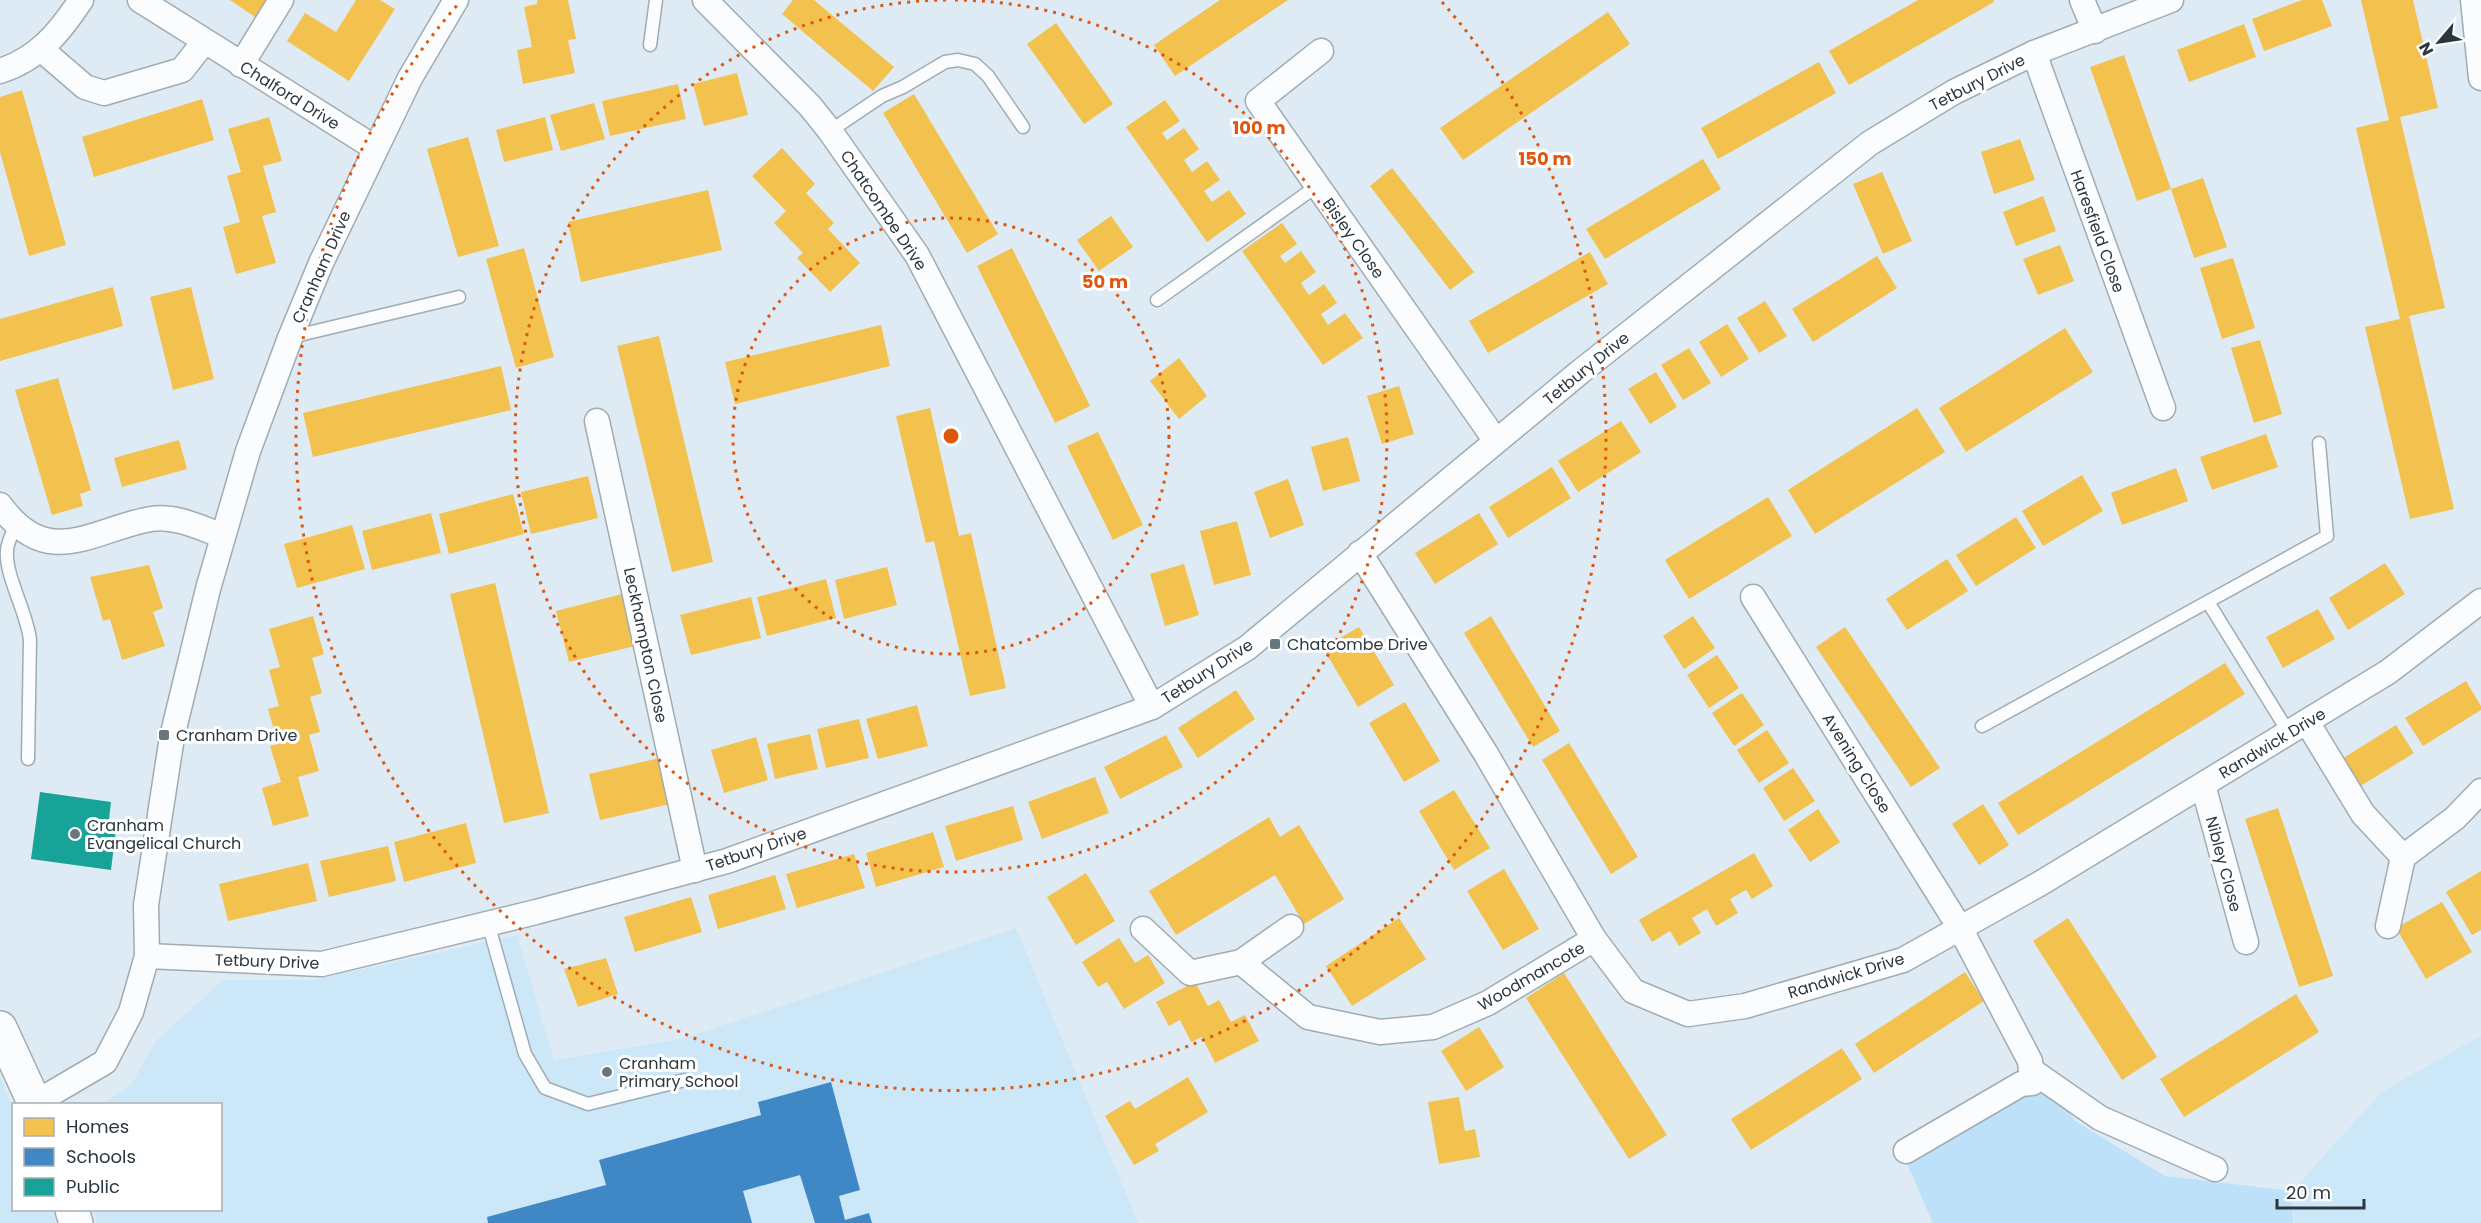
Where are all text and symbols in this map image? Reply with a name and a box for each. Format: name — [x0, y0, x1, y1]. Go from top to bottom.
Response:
north arrow — [2409, 12, 2469, 72]
text: N — [2413, 38, 2439, 60]
street label: Tetbury Drive — [1925, 48, 2029, 116]
street label: Chalford Drive — [235, 55, 344, 135]
text: 100 m — [1232, 115, 1286, 140]
street label: Chatcombe Drive — [835, 145, 933, 275]
text: 150 m — [1518, 146, 1572, 171]
street label: Haresfield Close — [2065, 167, 2130, 296]
street label: Bisley Close — [1317, 193, 1390, 283]
street label: Cranham Drive — [286, 207, 357, 327]
text: 50 m — [1082, 269, 1128, 294]
street label: Tetbury Drive — [1538, 326, 1634, 410]
centre of rings — [941, 426, 961, 446]
street label: Leckhampton Close — [618, 565, 673, 725]
street label: Tetbury Drive — [1157, 633, 1258, 710]
place label: Chatcombe Drive — [1287, 633, 1428, 656]
marker: Chatcombe Drive — [1268, 637, 1282, 651]
street label: Randwick Drive — [2214, 702, 2330, 784]
street label: Avening Close — [1817, 709, 1897, 818]
place label: Cranham Drive — [176, 724, 297, 747]
marker: Cranham Drive — [157, 728, 171, 742]
place label: Cranham Evangelical Church — [87, 814, 241, 855]
street label: Nibley Close — [2200, 814, 2247, 914]
street label: Tetbury Drive — [703, 822, 810, 877]
marker: Cranham Evangelical Church — [68, 827, 82, 841]
street label: Woodmancote — [1473, 936, 1589, 1016]
street label: Randwick Drive — [1785, 947, 1907, 1004]
street label: Tetbury Drive — [214, 948, 320, 975]
place label: Cranham Primary School — [619, 1052, 738, 1093]
marker: Cranham Primary School — [600, 1065, 614, 1079]
legend — [12, 1103, 222, 1211]
text: Homes — [66, 1114, 129, 1139]
text: Schools — [66, 1144, 136, 1169]
scale bar — [2277, 1172, 2364, 1210]
text: Public — [66, 1174, 120, 1199]
text: 20 m — [2286, 1180, 2331, 1205]

